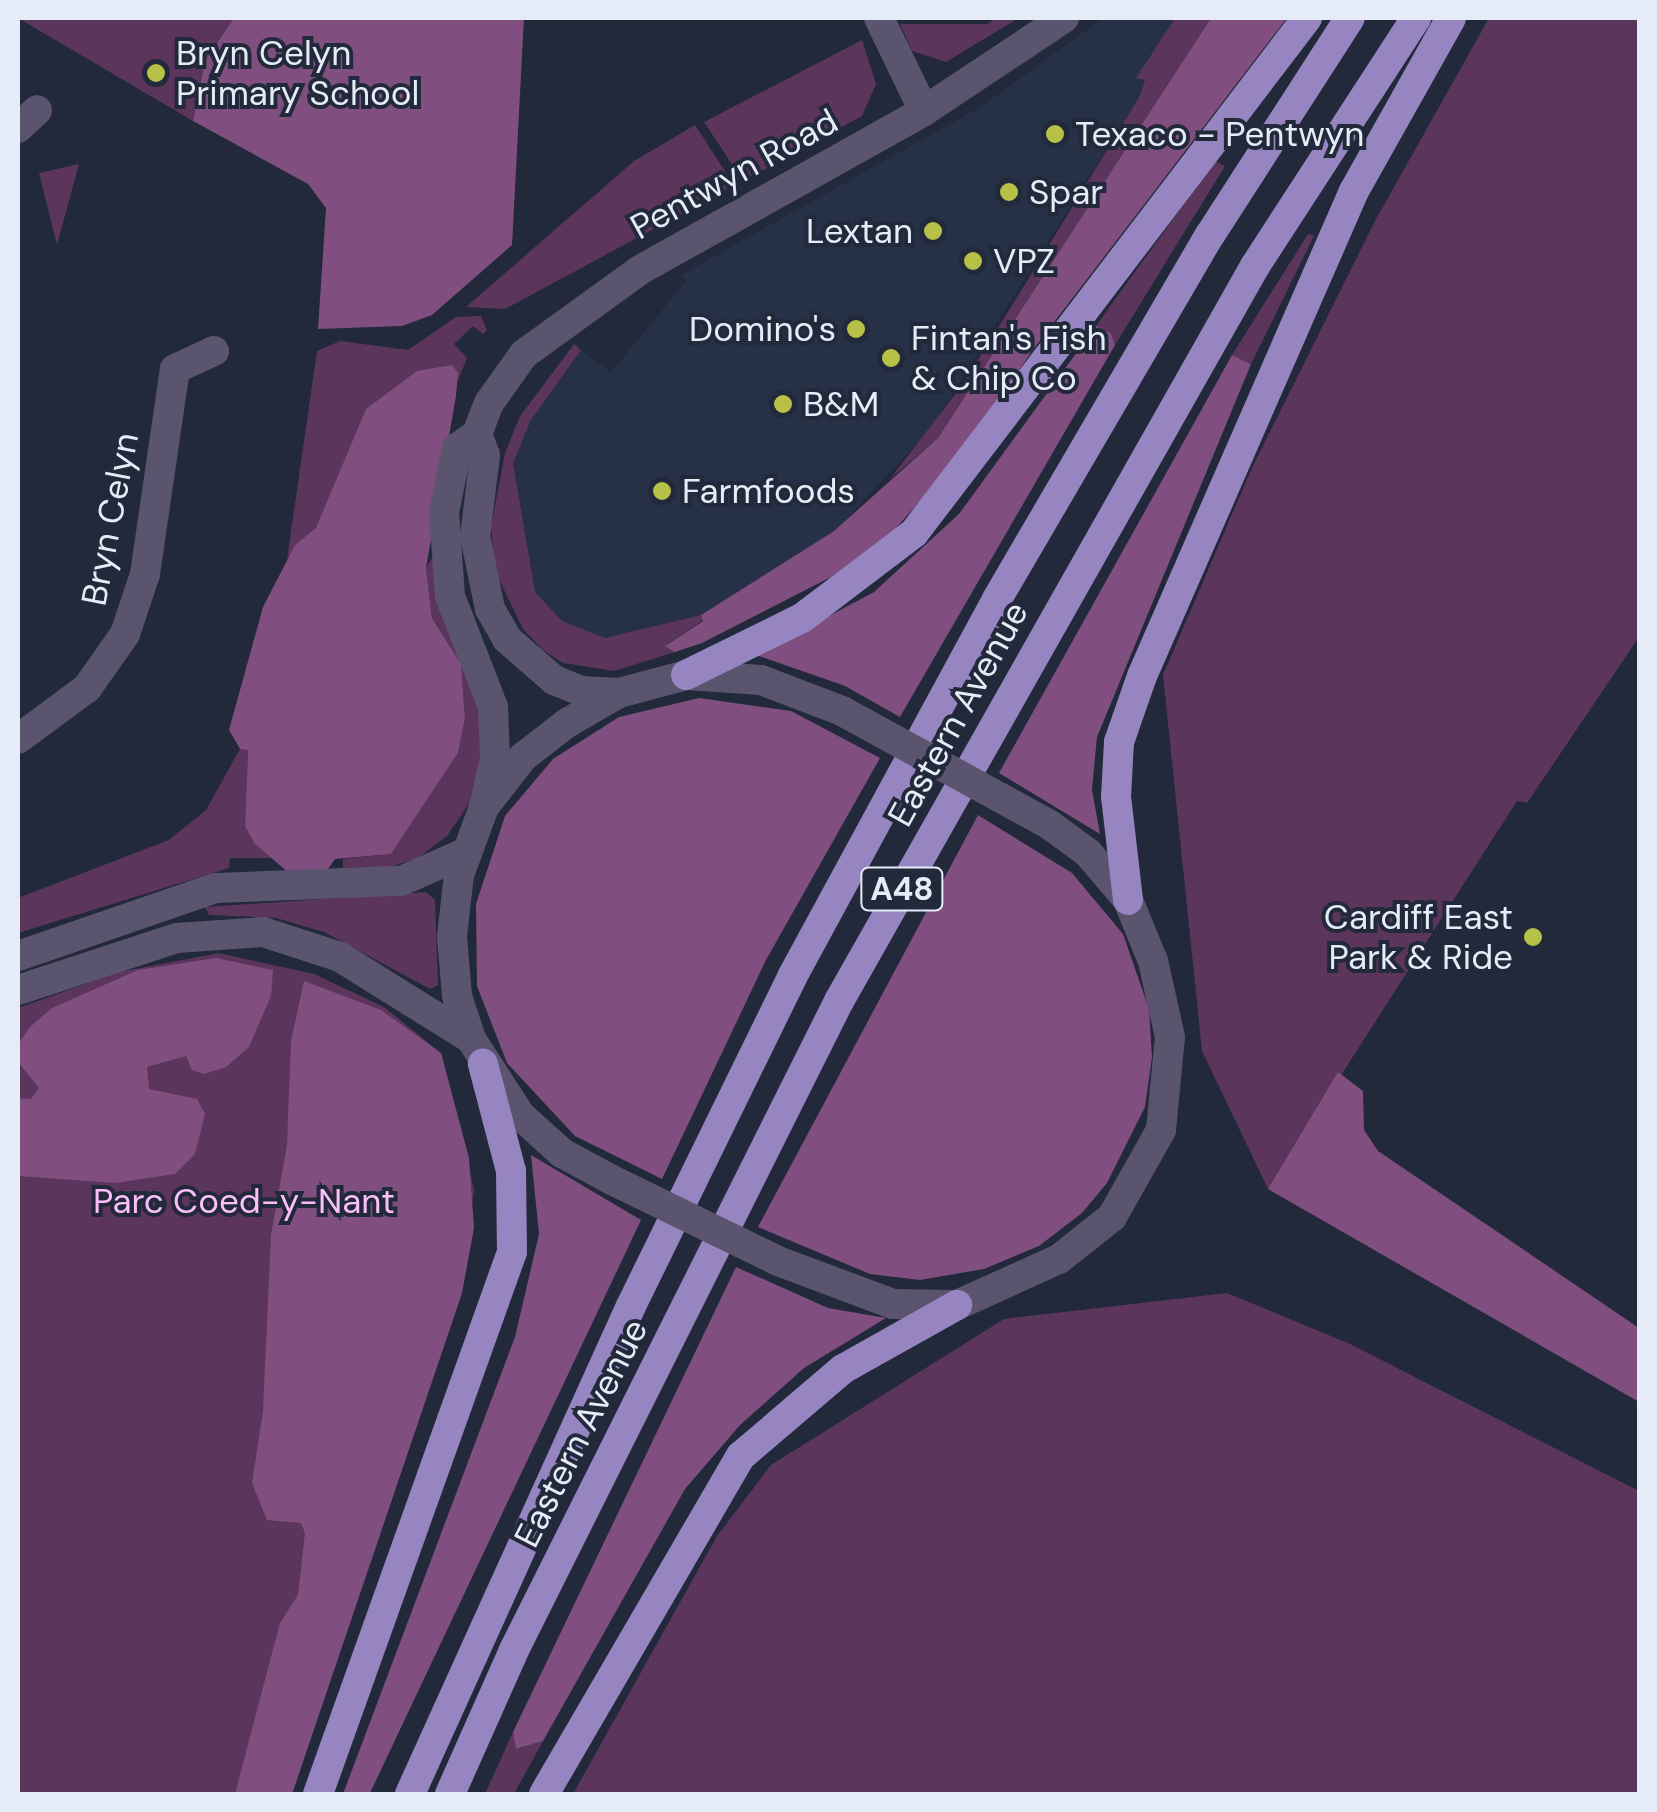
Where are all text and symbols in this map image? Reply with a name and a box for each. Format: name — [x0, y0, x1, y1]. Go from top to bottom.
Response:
place label: Bryn Celyn Primary School — [176, 32, 419, 114]
marker: Bryn Celyn Primary School — [145, 62, 167, 84]
street label: Pentwyn Road — [623, 100, 845, 248]
place label: Texaco - Pentwyn — [1075, 113, 1364, 155]
marker: Texaco - Pentwyn — [1044, 123, 1066, 145]
place label: Spar — [1029, 171, 1103, 213]
marker: Spar — [998, 181, 1020, 203]
place label: Lextan — [806, 210, 913, 252]
marker: Lextan — [922, 220, 944, 242]
place label: VPZ — [993, 240, 1055, 282]
marker: VPZ — [962, 250, 984, 272]
place label: Domino's — [689, 308, 836, 350]
place label: Fintan's Fish & Chip Co — [911, 317, 1107, 399]
marker: Domino's — [845, 318, 867, 340]
marker: Fintan's Fish & Chip Co — [880, 347, 902, 369]
place label: B&M — [803, 383, 879, 425]
marker: B&M — [772, 393, 794, 415]
street label: Bryn Celyn — [73, 429, 147, 609]
place label: Farmfoods — [682, 470, 855, 512]
marker: Farmfoods — [651, 480, 673, 502]
street label: Eastern Avenue — [879, 594, 1037, 834]
road number: A48 — [860, 862, 944, 916]
place label: Cardiff East Park & Ride — [1324, 896, 1513, 978]
marker: Cardiff East Park & Ride — [1522, 926, 1544, 948]
park label: Parc Coed-y-Nant — [93, 1180, 395, 1222]
street label: Eastern Avenue — [506, 1312, 656, 1554]

